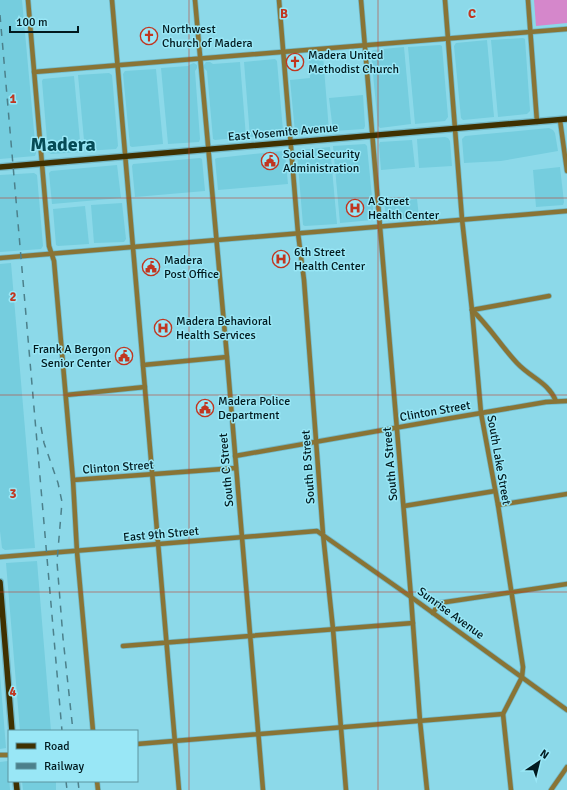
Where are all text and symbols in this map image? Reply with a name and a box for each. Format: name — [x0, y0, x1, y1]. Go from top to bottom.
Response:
text: B — [280, 6, 288, 22]
text: C — [468, 6, 476, 22]
scale bar — [10, 8, 78, 34]
text: 100 m — [16, 15, 48, 30]
place label: Northwest Church of Madera — [162, 22, 253, 51]
church icon: Northwest Church of Madera — [139, 26, 159, 46]
place label: Madera United Methodist Church — [308, 48, 399, 77]
church icon: Madera United Methodist Church — [285, 52, 305, 72]
text: 1 — [9, 91, 17, 107]
street label: East Yosemite Avenue — [227, 120, 339, 145]
district label: Madera — [30, 132, 96, 157]
place label: Social Security Administration — [283, 147, 360, 176]
public building icon: Social Security Administration — [260, 151, 280, 171]
place label: A Street Health Center — [368, 194, 440, 223]
hospital icon: A Street Health Center — [345, 198, 365, 218]
place label: 6th Street Health Center — [294, 245, 366, 274]
hospital icon: 6th Street Health Center — [271, 249, 291, 269]
place label: Madera Post Office — [164, 253, 219, 282]
public building icon: Madera Post Office — [141, 257, 161, 277]
text: 2 — [9, 289, 17, 305]
place label: Madera Behavioral Health Services — [176, 314, 272, 343]
hospital icon: Madera Behavioral Health Services — [153, 318, 173, 338]
place label: Frank A Bergon Senior Center — [33, 342, 112, 371]
public building icon: Frank A Bergon Senior Center — [114, 346, 134, 366]
place label: Madera Police Department — [218, 394, 290, 423]
public building icon: Madera Police Department — [195, 398, 215, 418]
street label: Clinton Street — [399, 398, 471, 425]
street label: South Lake Street — [483, 414, 514, 506]
street label: South A Street — [380, 426, 401, 502]
street label: South B Street — [298, 430, 319, 504]
street label: South C Street — [216, 432, 237, 507]
street label: Clinton Street — [82, 458, 154, 477]
text: 3 — [9, 486, 17, 502]
street label: East 9th Street — [123, 524, 200, 545]
street label: Sunrise Avenue — [414, 584, 487, 643]
text: 4 — [9, 684, 17, 700]
legend — [8, 730, 138, 782]
text: Road — [44, 739, 70, 754]
north arrow — [519, 742, 559, 782]
text: N — [538, 747, 551, 762]
text: Railway — [44, 759, 84, 774]

